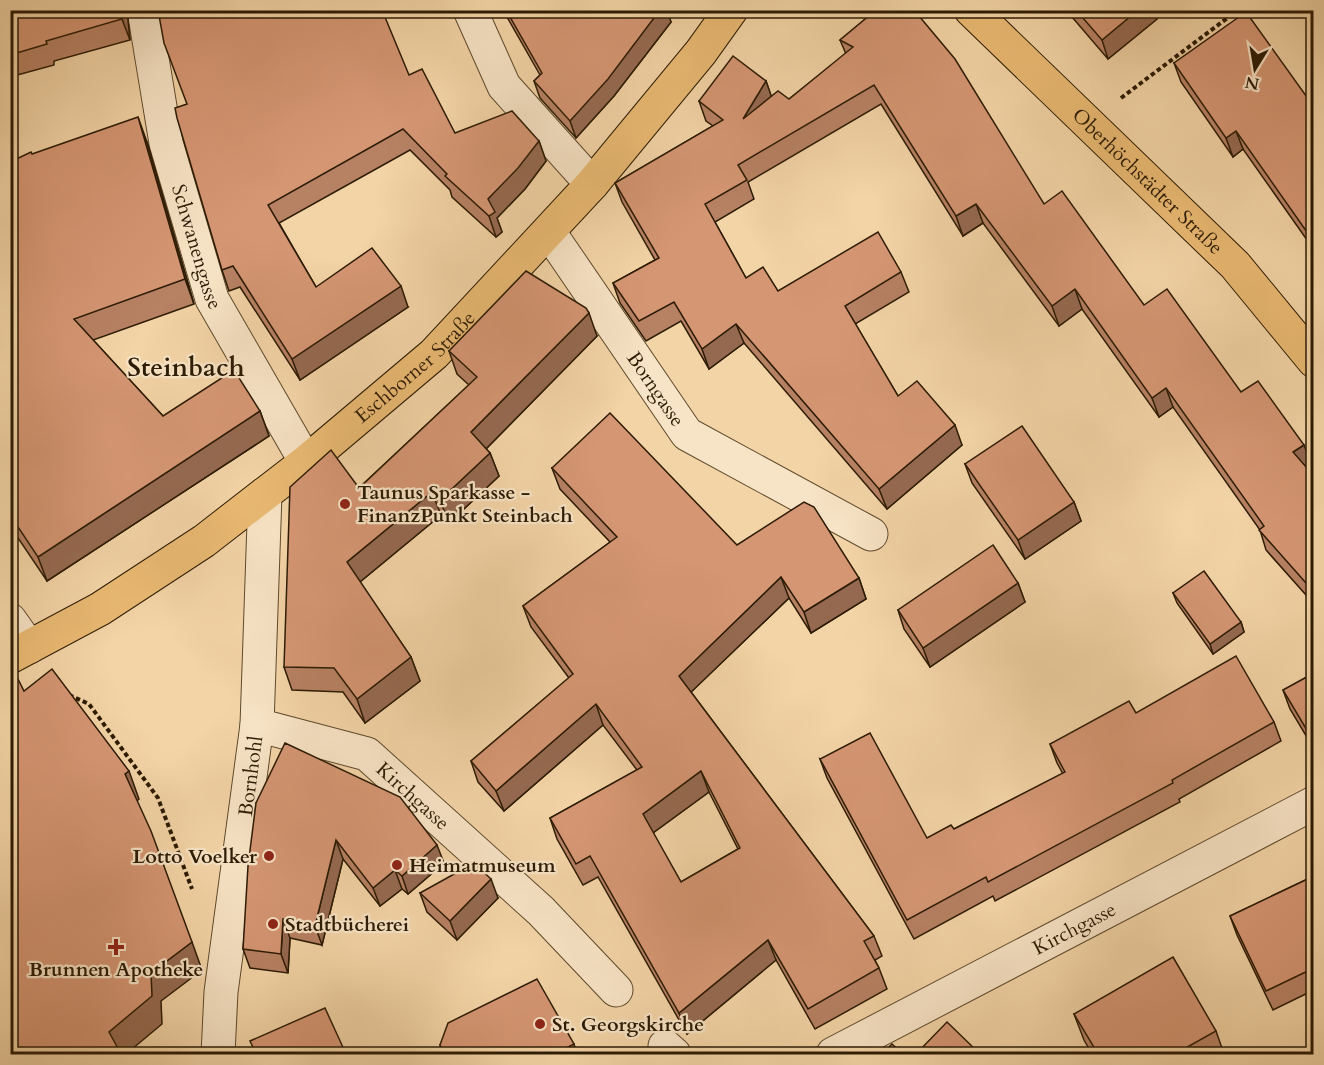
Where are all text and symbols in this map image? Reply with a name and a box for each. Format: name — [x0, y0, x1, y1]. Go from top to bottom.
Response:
north arrow — [1225, 39, 1285, 99]
text: N — [1243, 71, 1261, 95]
street label: Oberhöchstädter Straße — [1066, 102, 1229, 261]
street label: Schwanengasse — [165, 181, 228, 315]
street label: Eschborner Straße — [349, 305, 481, 429]
street label: Borngasse — [621, 346, 691, 432]
district label: Steinbach — [127, 350, 245, 385]
place label: Taunus Sparkasse - FinanzPunkt Steinbach — [357, 479, 573, 529]
marker: Taunus Sparkasse - FinanzPunkt Steinbach — [338, 497, 352, 511]
street label: Bornhohl — [232, 734, 269, 818]
street label: Kirchgasse — [370, 756, 455, 836]
place label: Lotto Voelker — [133, 843, 258, 870]
marker: Lotto Voelker — [262, 849, 276, 863]
place label: Heimatmuseum — [409, 852, 556, 879]
marker: Heimatmuseum — [390, 858, 404, 872]
street label: Kirchgasse — [1028, 896, 1121, 961]
place label: Stadtbücherei — [285, 911, 409, 938]
marker: Stadtbücherei — [266, 917, 280, 931]
marker: Brunnen Apotheke — [109, 940, 123, 954]
place label: Brunnen Apotheke — [29, 956, 203, 983]
place label: St. Georgskirche — [552, 1011, 704, 1038]
marker: St. Georgskirche — [533, 1017, 547, 1031]

